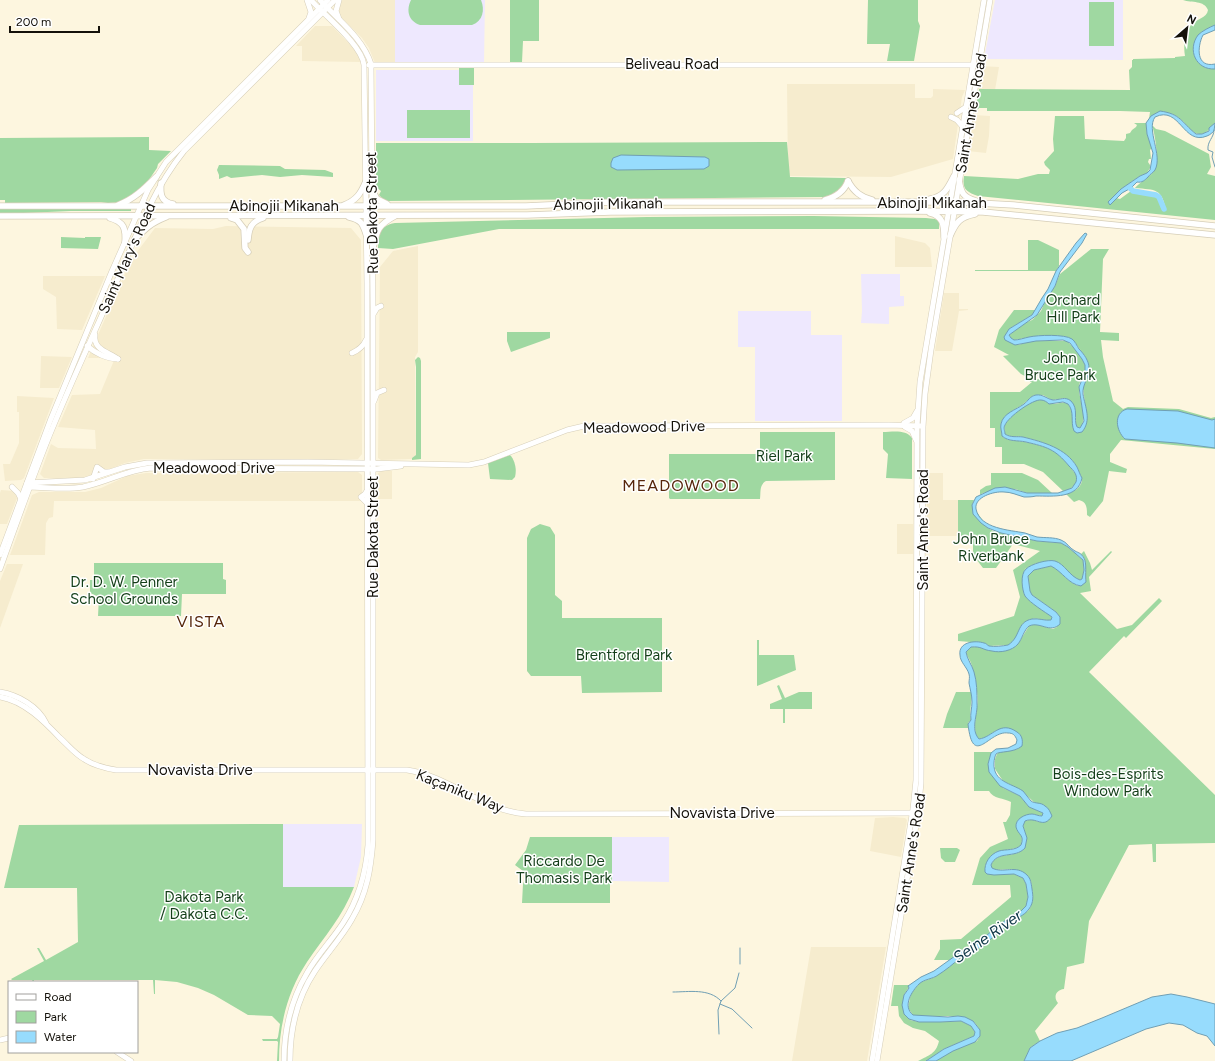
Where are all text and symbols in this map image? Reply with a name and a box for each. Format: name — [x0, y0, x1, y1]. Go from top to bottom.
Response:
scale bar — [10, 8, 99, 34]
north arrow — [1167, 8, 1207, 48]
text: N — [1185, 12, 1198, 27]
text: 200 m — [16, 15, 51, 29]
street label: Saint Anne's Road — [952, 52, 990, 174]
street label: Beliveau Road — [625, 55, 719, 73]
street label: Rue Dakota Street — [362, 151, 382, 274]
street label: Abinojii Mikanah — [553, 194, 663, 214]
street label: Abinojii Mikanah — [877, 194, 987, 212]
street label: Abinojii Mikanah — [229, 197, 339, 215]
street label: Saint Mary's Road — [94, 200, 160, 316]
park label: Orchard Hill Park — [1046, 291, 1101, 326]
park label: John Bruce Park — [1024, 349, 1096, 384]
street label: Meadowood Drive — [583, 417, 705, 437]
park label: Riel Park — [756, 447, 813, 465]
street label: Meadowood Drive — [153, 459, 275, 477]
street label: Saint Anne's Road — [914, 469, 932, 591]
street label: Rue Dakota Street — [364, 475, 382, 598]
district label: MEADOWOOD — [622, 476, 740, 495]
park label: John Bruce Riverbank — [953, 530, 1029, 565]
park label: Dr. D. W. Penner School Grounds — [70, 573, 178, 608]
district label: VISTA — [177, 612, 225, 631]
park label: Brentford Park — [576, 646, 673, 664]
street label: Novavista Drive — [147, 761, 253, 779]
street label: Kaçaniku Way — [414, 765, 507, 817]
park label: Bois-des-Esprits Window Park — [1053, 765, 1163, 800]
street label: Saint Anne's Road — [893, 792, 929, 914]
street label: Novavista Drive — [669, 804, 775, 822]
park label: Riccardo De Thomasis Park — [516, 852, 612, 887]
park label: Dakota Park / Dakota C.C. — [160, 888, 248, 923]
water label: Seine River — [949, 905, 1026, 967]
legend — [8, 981, 138, 1053]
text: Road — [44, 990, 72, 1004]
text: Park — [44, 1010, 67, 1024]
text: Water — [44, 1030, 76, 1044]

